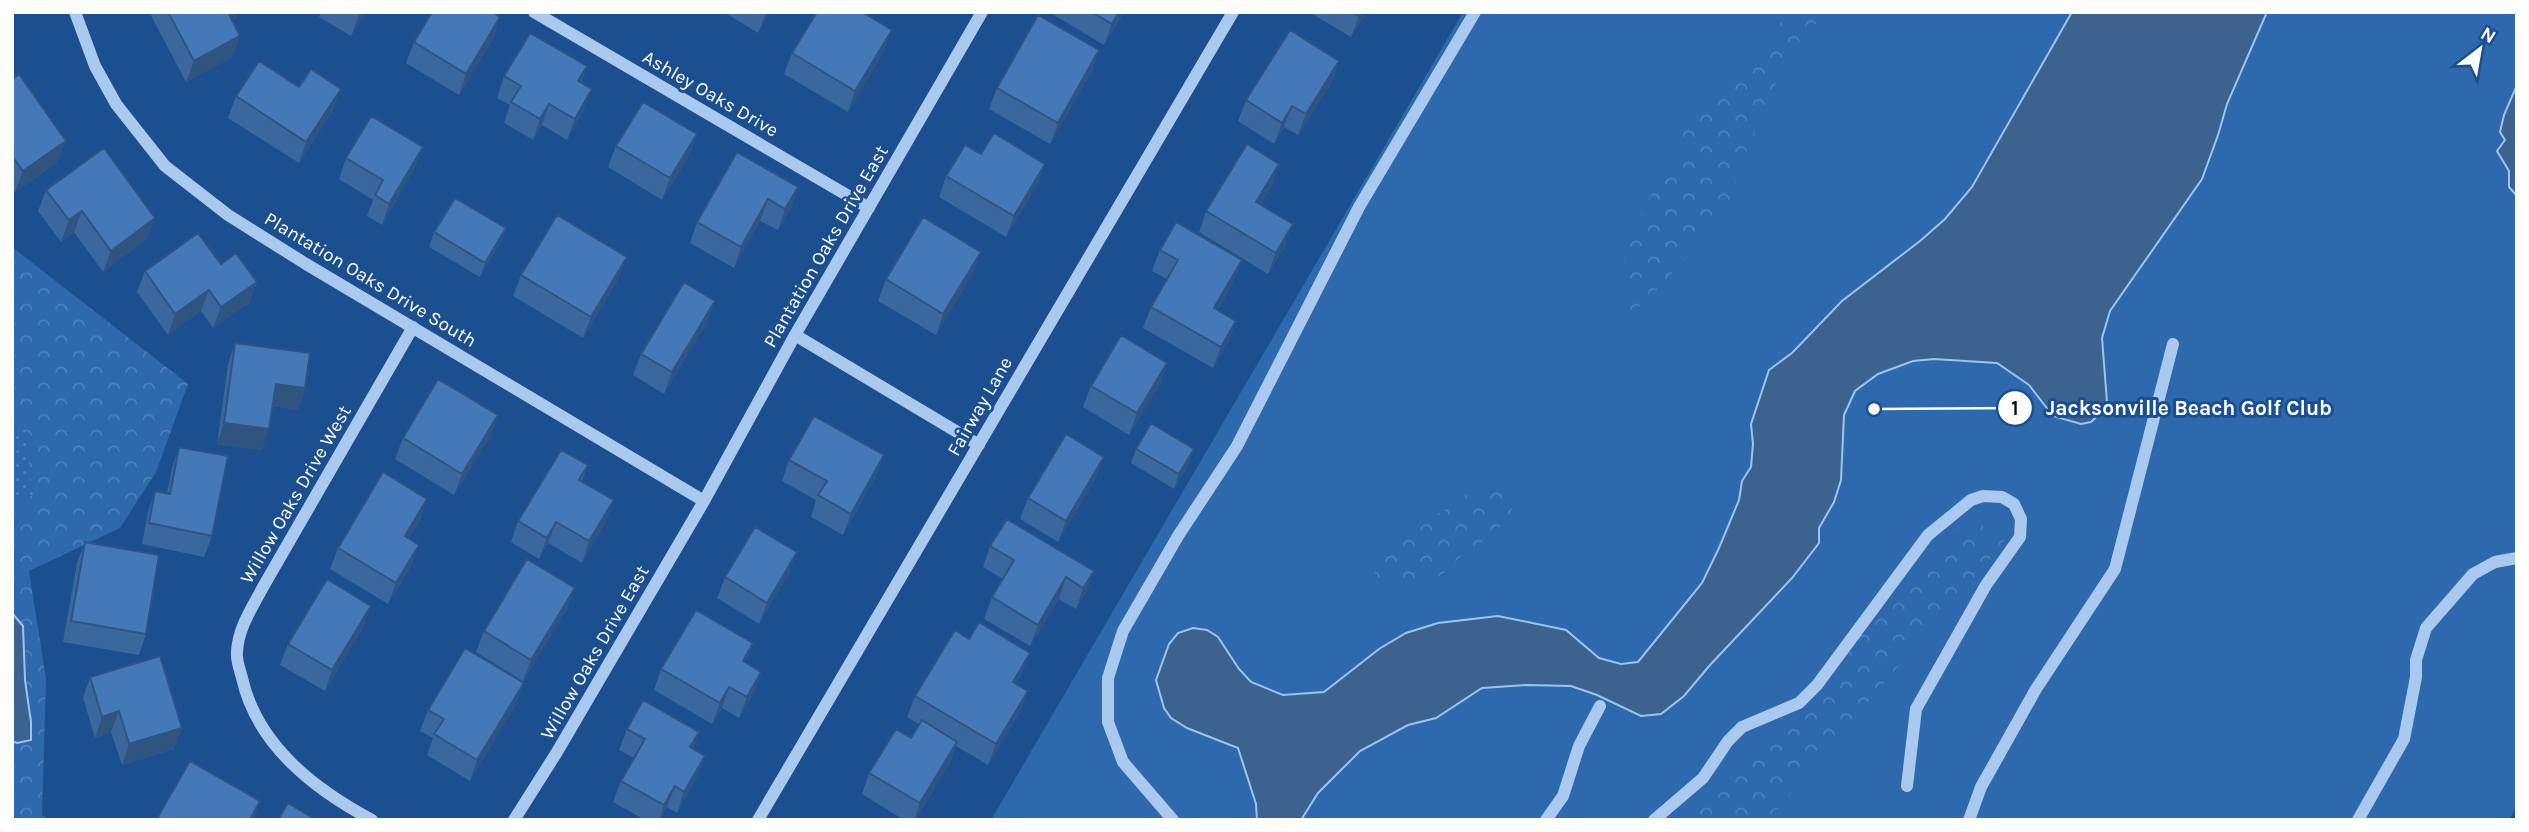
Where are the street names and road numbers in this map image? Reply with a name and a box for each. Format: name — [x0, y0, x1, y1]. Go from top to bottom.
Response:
street label: Ashley Oaks Drive — [639, 46, 782, 142]
street label: Plantation Oaks Drive East — [759, 142, 893, 351]
street label: Plantation Oaks Drive South — [261, 208, 480, 352]
street label: Fairway Lane — [943, 353, 1017, 460]
street label: Willow Oaks Drive West — [236, 402, 356, 587]
street label: Willow Oaks Drive East — [536, 562, 654, 743]

